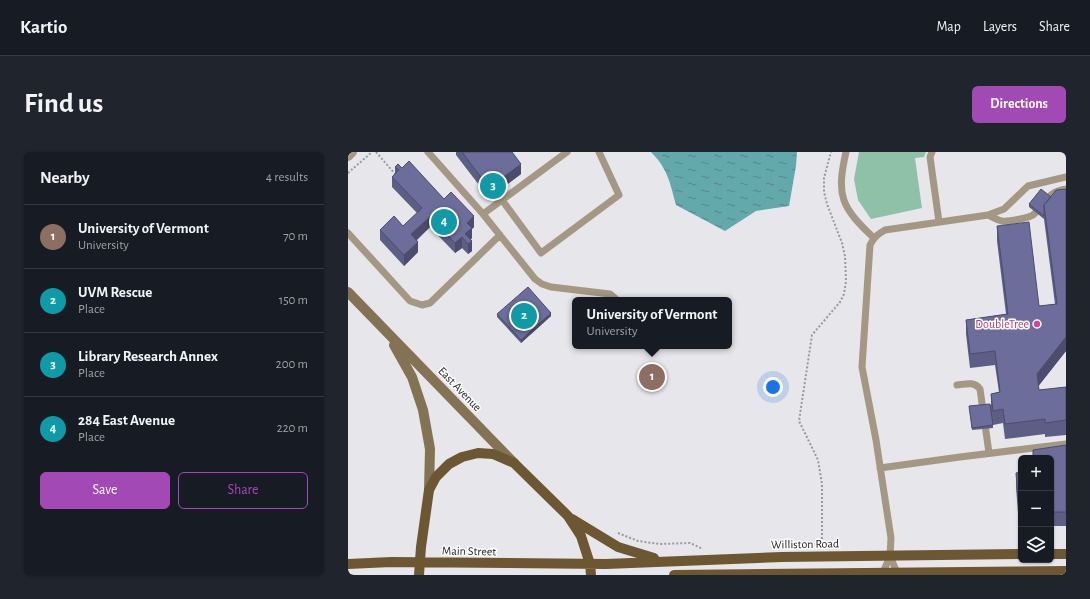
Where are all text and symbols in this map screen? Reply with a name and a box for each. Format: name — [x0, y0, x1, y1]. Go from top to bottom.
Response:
text: Kartio — [20, 18, 67, 37]
text: Map — [936, 20, 961, 34]
text: Layers — [983, 20, 1017, 34]
text: Share — [1039, 20, 1070, 34]
button: Directions — [972, 86, 1066, 123]
text: Find us — [24, 90, 103, 118]
text: Nearby — [40, 169, 90, 186]
text: 4 results — [266, 171, 308, 184]
pin: 3 — [480, 171, 506, 201]
pin: 4 — [431, 207, 457, 237]
text: University of Vermont — [78, 221, 209, 236]
text: 1 — [51, 230, 55, 243]
text: 70 m — [283, 230, 308, 243]
text: University — [78, 239, 129, 252]
text: UVM Rescue — [78, 285, 152, 300]
text: 2 — [50, 294, 56, 307]
text: 150 m — [279, 294, 308, 307]
popup — [572, 297, 732, 349]
pin: 2 — [511, 301, 537, 331]
text: Place — [78, 303, 105, 316]
text: University of Vermont — [587, 307, 717, 322]
place label: DoubleTree — [975, 318, 1029, 330]
marker: DoubleTree — [1032, 319, 1042, 329]
text: University — [587, 325, 637, 338]
text: Library Research Annex — [78, 349, 218, 364]
text: 3 — [50, 358, 56, 371]
text: 200 m — [276, 358, 308, 371]
pin: 1 — [639, 362, 665, 392]
street label: East Avenue — [436, 365, 484, 413]
text: Place — [78, 367, 105, 380]
your location — [763, 377, 783, 397]
text: 284 East Avenue — [78, 413, 175, 428]
text: 4 — [50, 422, 56, 435]
text: 220 m — [277, 422, 308, 435]
text: Place — [78, 431, 105, 444]
map controls — [1018, 455, 1054, 563]
button: + — [1018, 455, 1054, 491]
button: Save — [40, 472, 170, 509]
button: Share — [178, 472, 308, 509]
button: − — [1018, 491, 1054, 527]
button: layers — [1018, 527, 1054, 563]
street label: Williston Road — [771, 537, 839, 551]
street label: Main Street — [442, 545, 496, 557]

